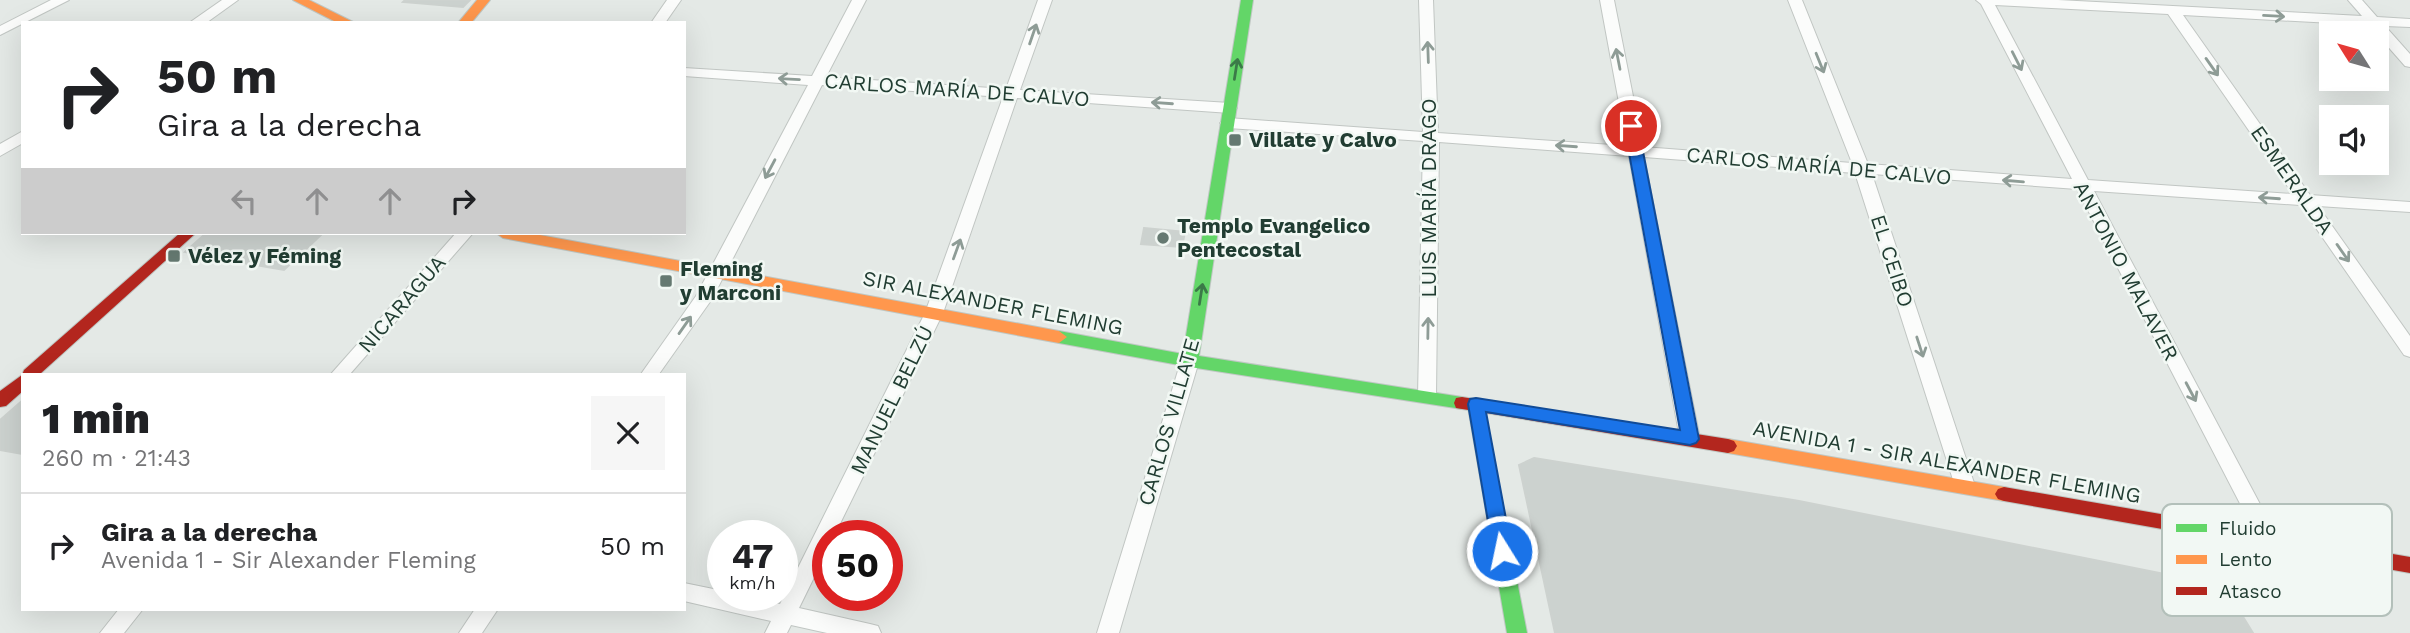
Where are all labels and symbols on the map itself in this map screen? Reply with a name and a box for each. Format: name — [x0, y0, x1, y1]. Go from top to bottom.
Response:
one-way arrow — [2262, 10, 2285, 23]
north arrow — [2319, 21, 2389, 91]
one-way arrow — [1028, 24, 1040, 46]
one-way arrow — [1421, 40, 1435, 63]
one-way arrow — [1611, 48, 1625, 71]
one-way arrow — [2010, 50, 2024, 71]
one-way arrow — [1815, 52, 1828, 74]
one-way arrow — [2205, 57, 2219, 76]
one-way arrow — [1230, 58, 1243, 81]
street label: CARLOS MARÍA DE CALVO — [823, 68, 1091, 111]
one-way arrow — [777, 72, 800, 85]
pin — [1601, 96, 1661, 156]
one-way arrow — [1151, 97, 1174, 110]
street label: LUIS MARÍA DRAGO — [1416, 98, 1441, 298]
street label: ESMERALDA — [2246, 120, 2339, 239]
place label: Villate y Calvo — [1249, 127, 1397, 152]
marker: Villate y Calvo — [1227, 132, 1243, 148]
one-way arrow — [1556, 139, 1578, 152]
street label: CARLOS MARÍA DE CALVO — [1685, 141, 1953, 190]
one-way arrow — [762, 158, 776, 178]
one-way arrow — [2002, 174, 2025, 187]
street label: ANTONIO MALAVER — [2069, 177, 2184, 365]
one-way arrow — [2258, 191, 2280, 204]
street label: EL CEIBO — [1866, 211, 1919, 310]
place label: Templo Evangelico Pentecostal — [1177, 213, 1370, 262]
marker: Templo Evangelico Pentecostal — [1155, 230, 1171, 246]
one-way arrow — [952, 238, 964, 260]
place label: Vélez y Féming — [188, 243, 341, 268]
one-way arrow — [2336, 243, 2350, 262]
marker: Vélez y Féming — [166, 248, 182, 264]
street label: NICARAGUA — [353, 250, 451, 357]
place label: Fleming y Marconi — [679, 256, 781, 305]
street label: SIR ALEXANDER FLEMING — [861, 265, 1125, 340]
marker: Fleming y Marconi — [658, 273, 674, 289]
one-way arrow — [1195, 283, 1208, 305]
one-way arrow — [678, 316, 692, 335]
one-way arrow — [1421, 317, 1434, 340]
street label: MANUEL BELZÚ — [845, 321, 938, 478]
street label: CARLOS VILLATE — [1133, 335, 1204, 508]
one-way arrow — [1915, 336, 1928, 358]
one-way arrow — [2185, 381, 2198, 402]
street label: AVENIDA 1 - SIR ALEXANDER FLEMING — [1751, 415, 2143, 508]
legend — [2162, 504, 2392, 616]
position arrow — [1465, 514, 1539, 588]
text: Fluido — [2219, 517, 2277, 540]
speed limit sign: 50 — [812, 520, 903, 611]
text: Lento — [2219, 548, 2272, 571]
text: Atasco — [2219, 580, 2282, 603]

